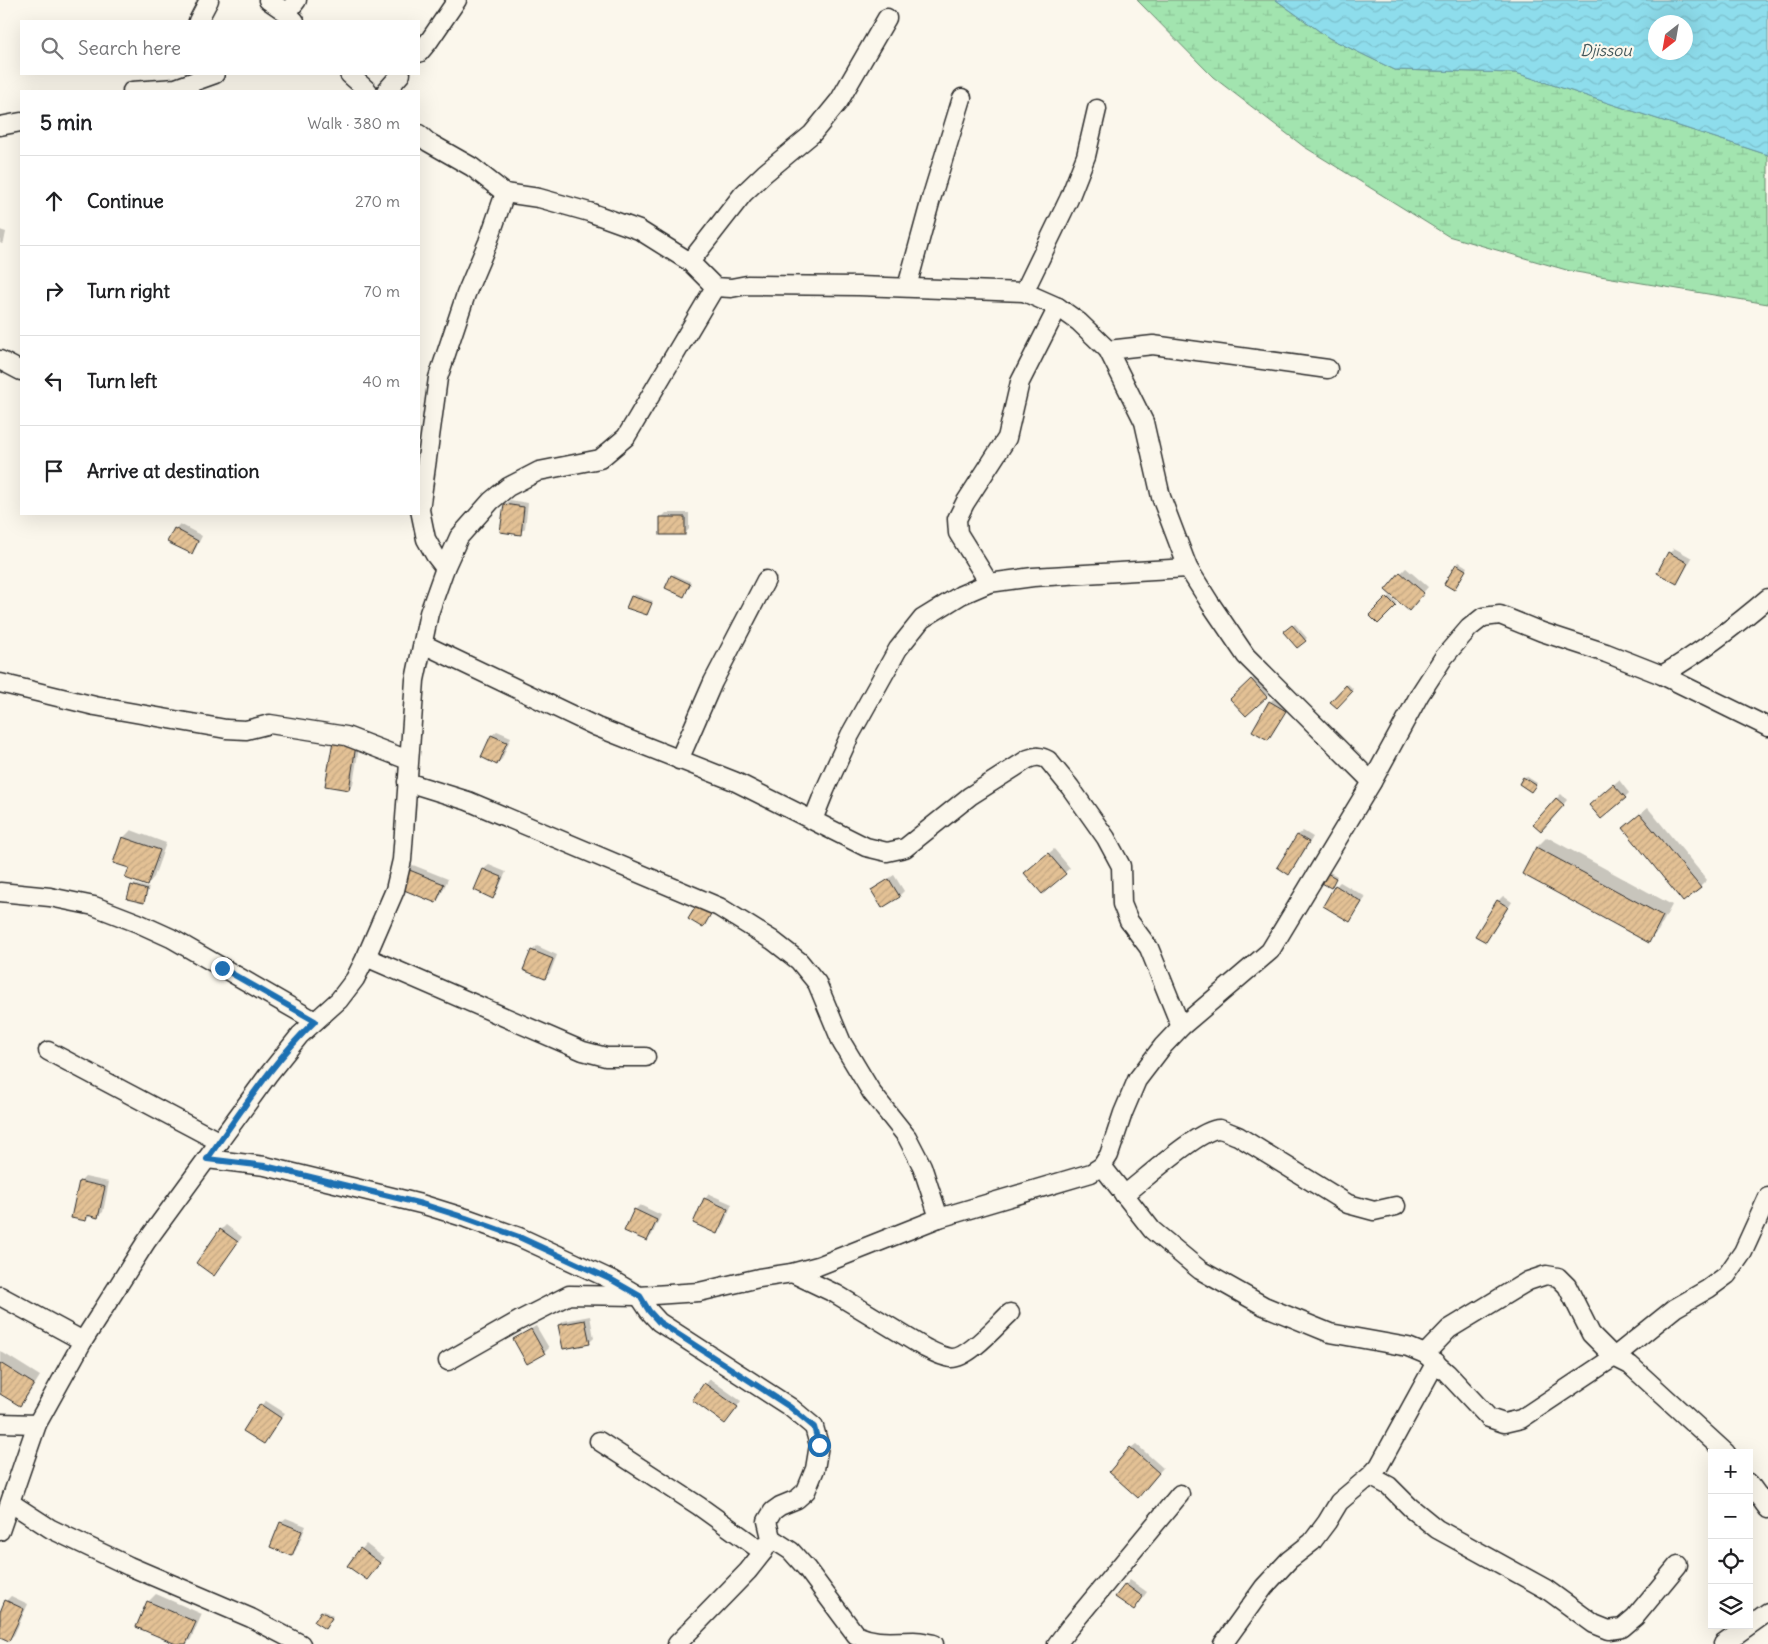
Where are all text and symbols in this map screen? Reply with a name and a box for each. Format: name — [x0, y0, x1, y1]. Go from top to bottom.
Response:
north arrow — [1648, 15, 1693, 60]
search box — [20, 20, 420, 75]
icon: search — [38, 34, 66, 62]
text: Search here — [78, 36, 181, 60]
water label: Djissou — [1580, 40, 1633, 60]
text: 5 min — [40, 109, 92, 136]
text: Walk · 380 m — [307, 113, 400, 133]
icon: ahead — [40, 187, 68, 215]
text: Continue — [87, 189, 164, 213]
text: 270 m — [355, 191, 400, 211]
icon: right — [40, 277, 68, 305]
text: Turn right — [87, 279, 170, 303]
text: 70 m — [364, 281, 400, 301]
icon: left — [40, 367, 68, 395]
text: Turn left — [87, 369, 157, 393]
text: 40 m — [362, 371, 400, 391]
icon: arrive — [40, 457, 68, 485]
text: Arrive at destination — [87, 459, 260, 483]
route end — [211, 957, 234, 980]
route start — [808, 1434, 831, 1457]
map controls — [1708, 1449, 1753, 1629]
button: + — [1708, 1449, 1753, 1494]
button: − — [1708, 1494, 1753, 1539]
button: locate — [1708, 1539, 1753, 1584]
button: layers — [1708, 1584, 1753, 1629]

